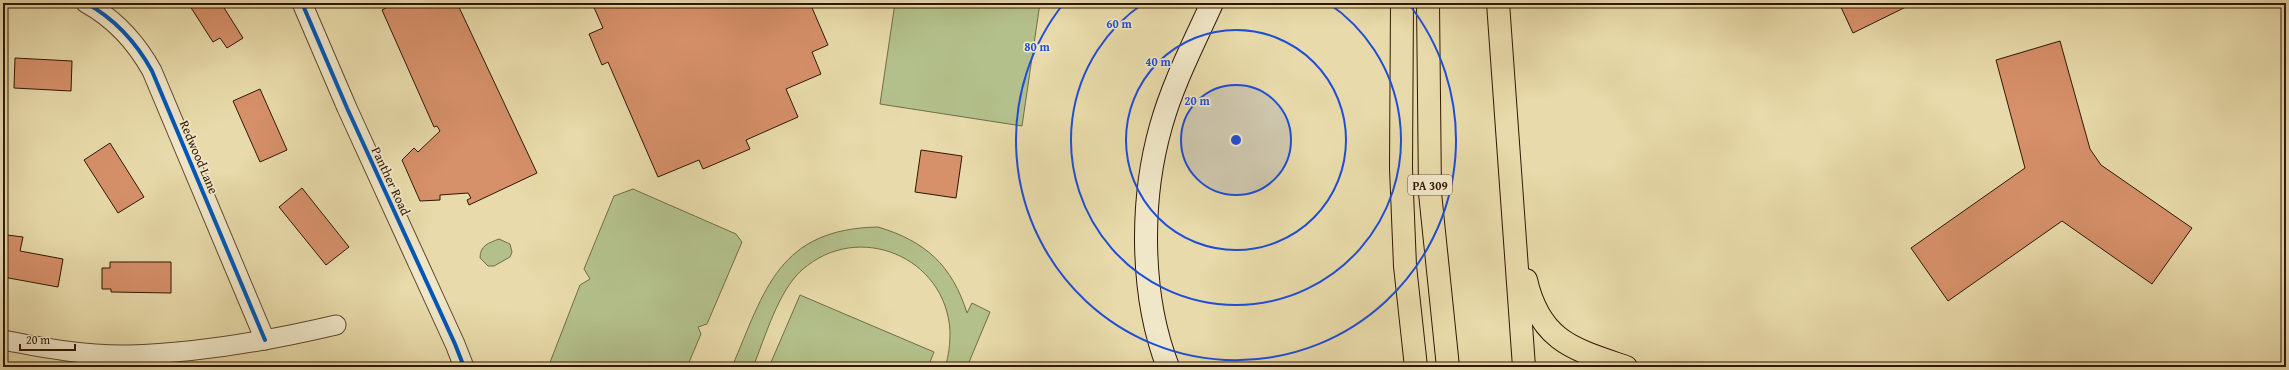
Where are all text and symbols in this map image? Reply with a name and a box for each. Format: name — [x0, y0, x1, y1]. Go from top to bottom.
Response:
text: 60 m — [1106, 15, 1132, 32]
text: 80 m — [1024, 38, 1050, 55]
text: 40 m — [1145, 53, 1171, 70]
text: 20 m — [1184, 92, 1210, 109]
street label: Redwood Lane — [175, 117, 223, 197]
centre of rings — [1229, 133, 1243, 147]
street label: Panther Road — [367, 144, 415, 219]
road number: PA 309 — [1408, 175, 1452, 195]
scale bar — [20, 326, 75, 352]
text: 20 m — [26, 331, 50, 348]

